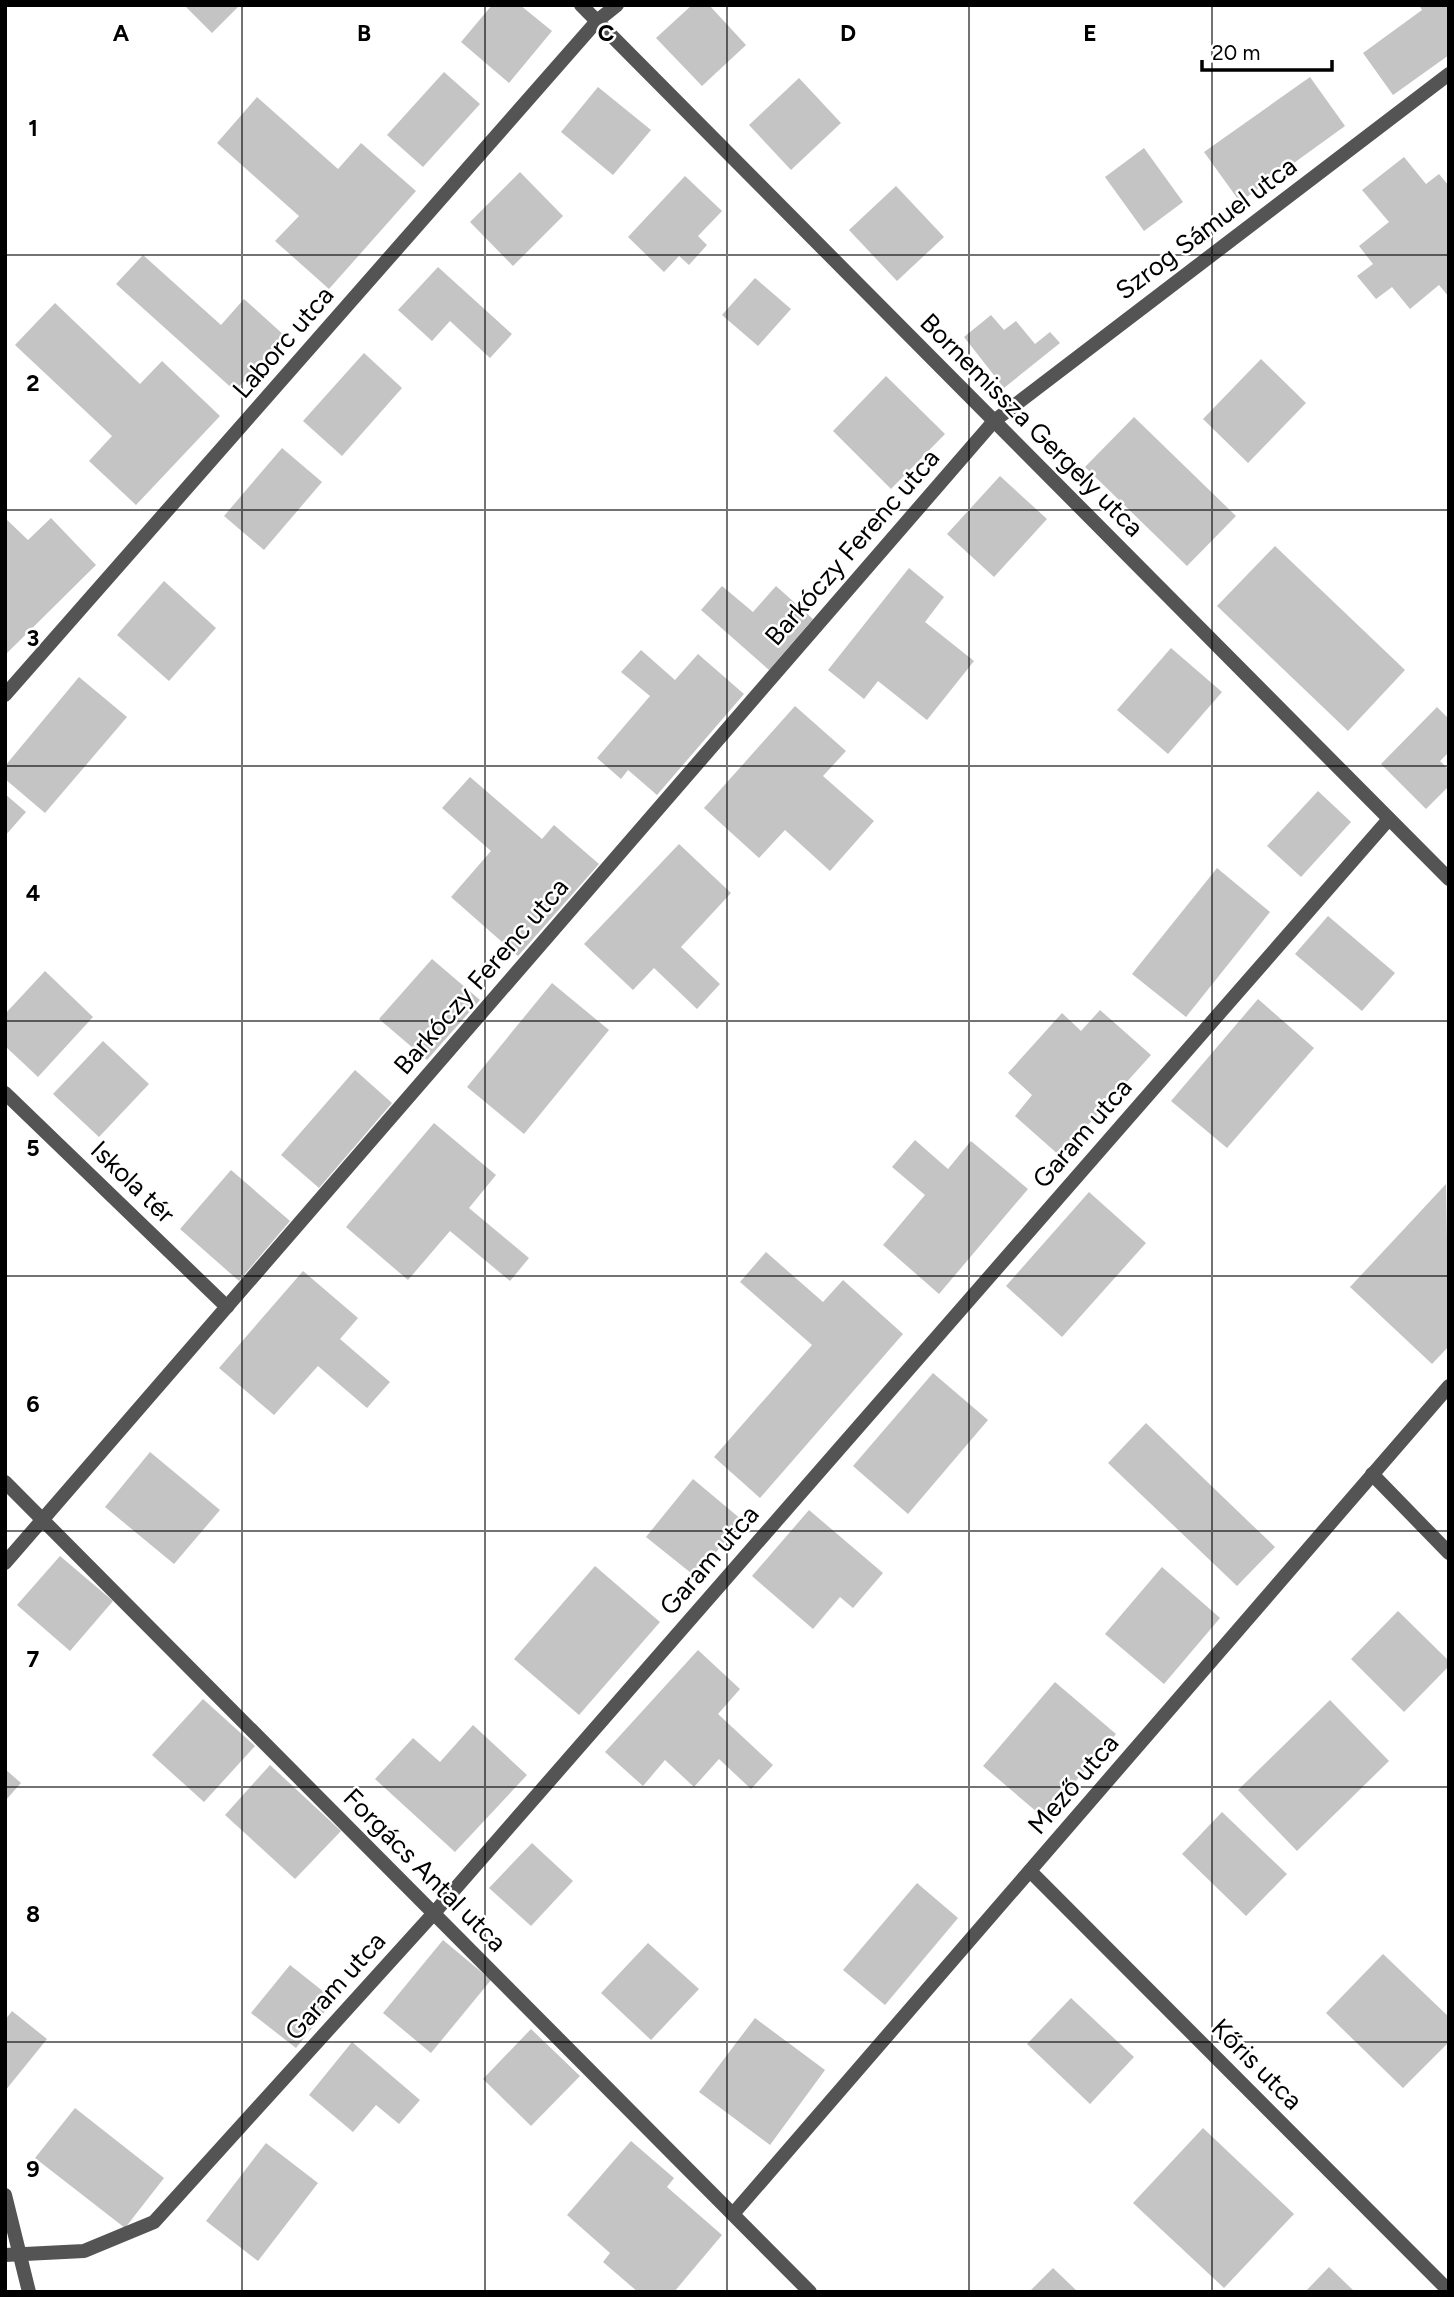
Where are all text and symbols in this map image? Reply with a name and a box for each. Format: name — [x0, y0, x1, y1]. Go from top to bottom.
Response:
text: A — [113, 19, 130, 47]
text: B — [357, 19, 371, 47]
text: C — [598, 19, 615, 47]
text: D — [840, 19, 856, 47]
text: E — [1083, 19, 1097, 47]
scale bar — [1202, 28, 1332, 72]
text: 20 m — [1212, 40, 1260, 65]
text: 1 — [28, 114, 38, 142]
street label: Szrog Sámuel utca — [1109, 150, 1303, 306]
street label: Laborc utca — [226, 279, 340, 405]
street label: Bornemissza Gergely utca — [914, 307, 1150, 543]
text: 2 — [26, 369, 40, 397]
street label: Barkóczy Ferenc utca — [758, 442, 946, 652]
text: 3 — [27, 624, 39, 652]
street label: Barkóczy Ferenc utca — [387, 871, 575, 1081]
text: 4 — [26, 879, 40, 907]
street label: Garam utca — [1026, 1071, 1138, 1195]
text: 5 — [26, 1134, 40, 1162]
street label: Iskola tér — [84, 1134, 182, 1230]
text: 6 — [26, 1390, 40, 1418]
street label: Garam utca — [653, 1498, 765, 1622]
text: 7 — [27, 1645, 40, 1673]
street label: Mező utca — [1021, 1727, 1125, 1841]
street label: Forgács Antal utca — [337, 1782, 513, 1958]
text: 8 — [26, 1900, 40, 1928]
street label: Garam utca — [278, 1925, 392, 2047]
street label: Kőris utca — [1205, 2012, 1309, 2116]
text: 9 — [26, 2155, 40, 2183]

